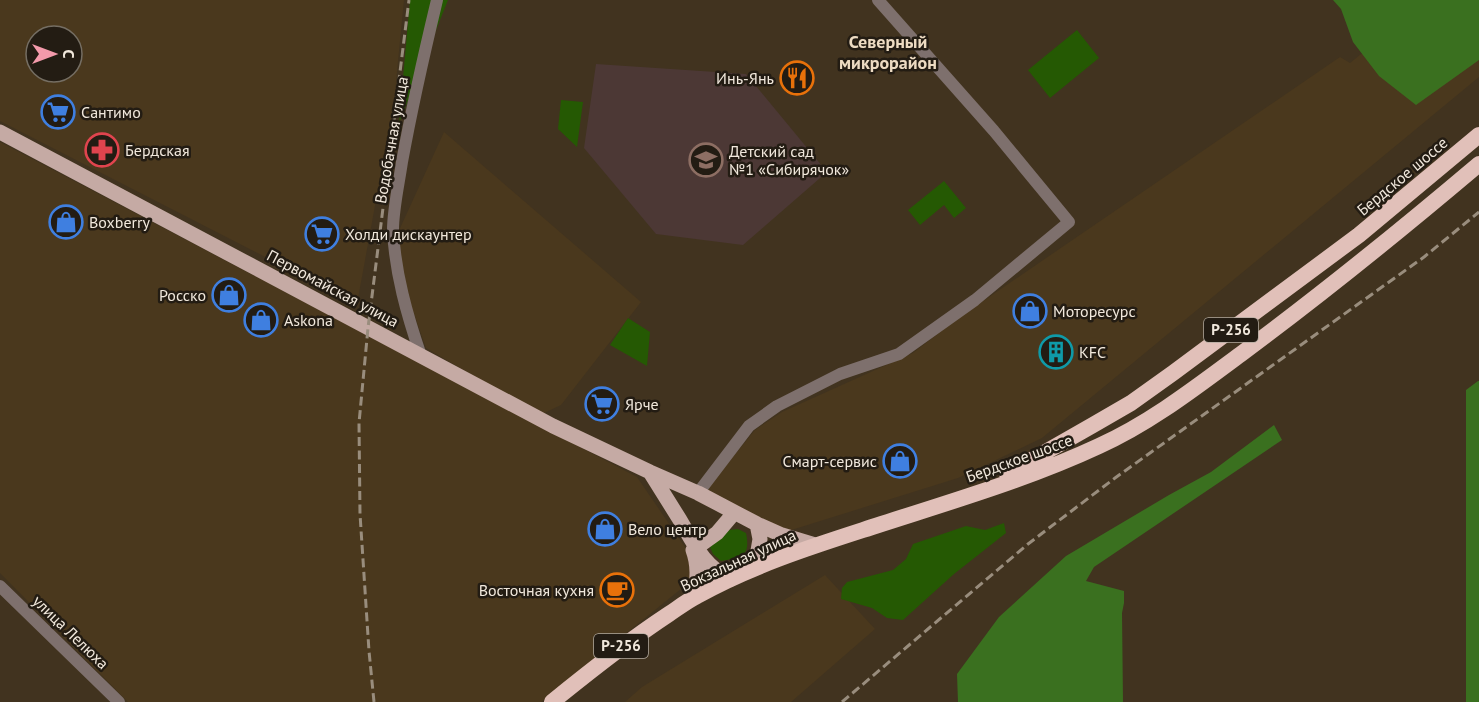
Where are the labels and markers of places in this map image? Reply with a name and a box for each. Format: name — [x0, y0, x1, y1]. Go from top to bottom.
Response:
restaurant icon: Инь-Янь — [779, 60, 815, 96]
place label: Инь-Янь — [716, 68, 774, 88]
supermarket icon: Сантимо — [40, 94, 76, 130]
place label: Сантимо — [81, 102, 141, 122]
pharmacy icon: Бердская — [84, 132, 120, 168]
place label: Бердская — [125, 140, 190, 160]
place label: Детский сад №1 «Сибирячок» — [729, 141, 850, 179]
school or university icon: Детский сад №1 «Сибирячок» — [688, 142, 724, 178]
shop icon: Boxberry — [48, 204, 84, 240]
place label: Boxberry — [89, 212, 150, 232]
supermarket icon: Холди дискаунтер — [304, 216, 340, 252]
place label: Холди дискаунтер — [345, 224, 472, 244]
shop icon: Росско — [211, 277, 247, 313]
place label: Росско — [159, 285, 206, 305]
shop icon: Моторесурс — [1012, 293, 1048, 329]
place label: Моторесурс — [1053, 301, 1136, 321]
shop icon: Askona — [243, 302, 279, 338]
place label: Askona — [284, 310, 333, 330]
building icon: KFC — [1038, 334, 1074, 370]
place label: KFC — [1079, 342, 1106, 362]
supermarket icon: Ярче — [584, 386, 620, 422]
place label: Ярче — [625, 394, 659, 414]
shop icon: Смарт-сервис — [882, 443, 918, 479]
place label: Смарт-сервис — [782, 451, 877, 471]
shop icon: Вело центр — [587, 511, 623, 547]
place label: Вело центр — [628, 519, 707, 539]
cafe icon: Восточная кухня — [599, 572, 635, 608]
place label: Восточная кухня — [479, 580, 594, 600]

